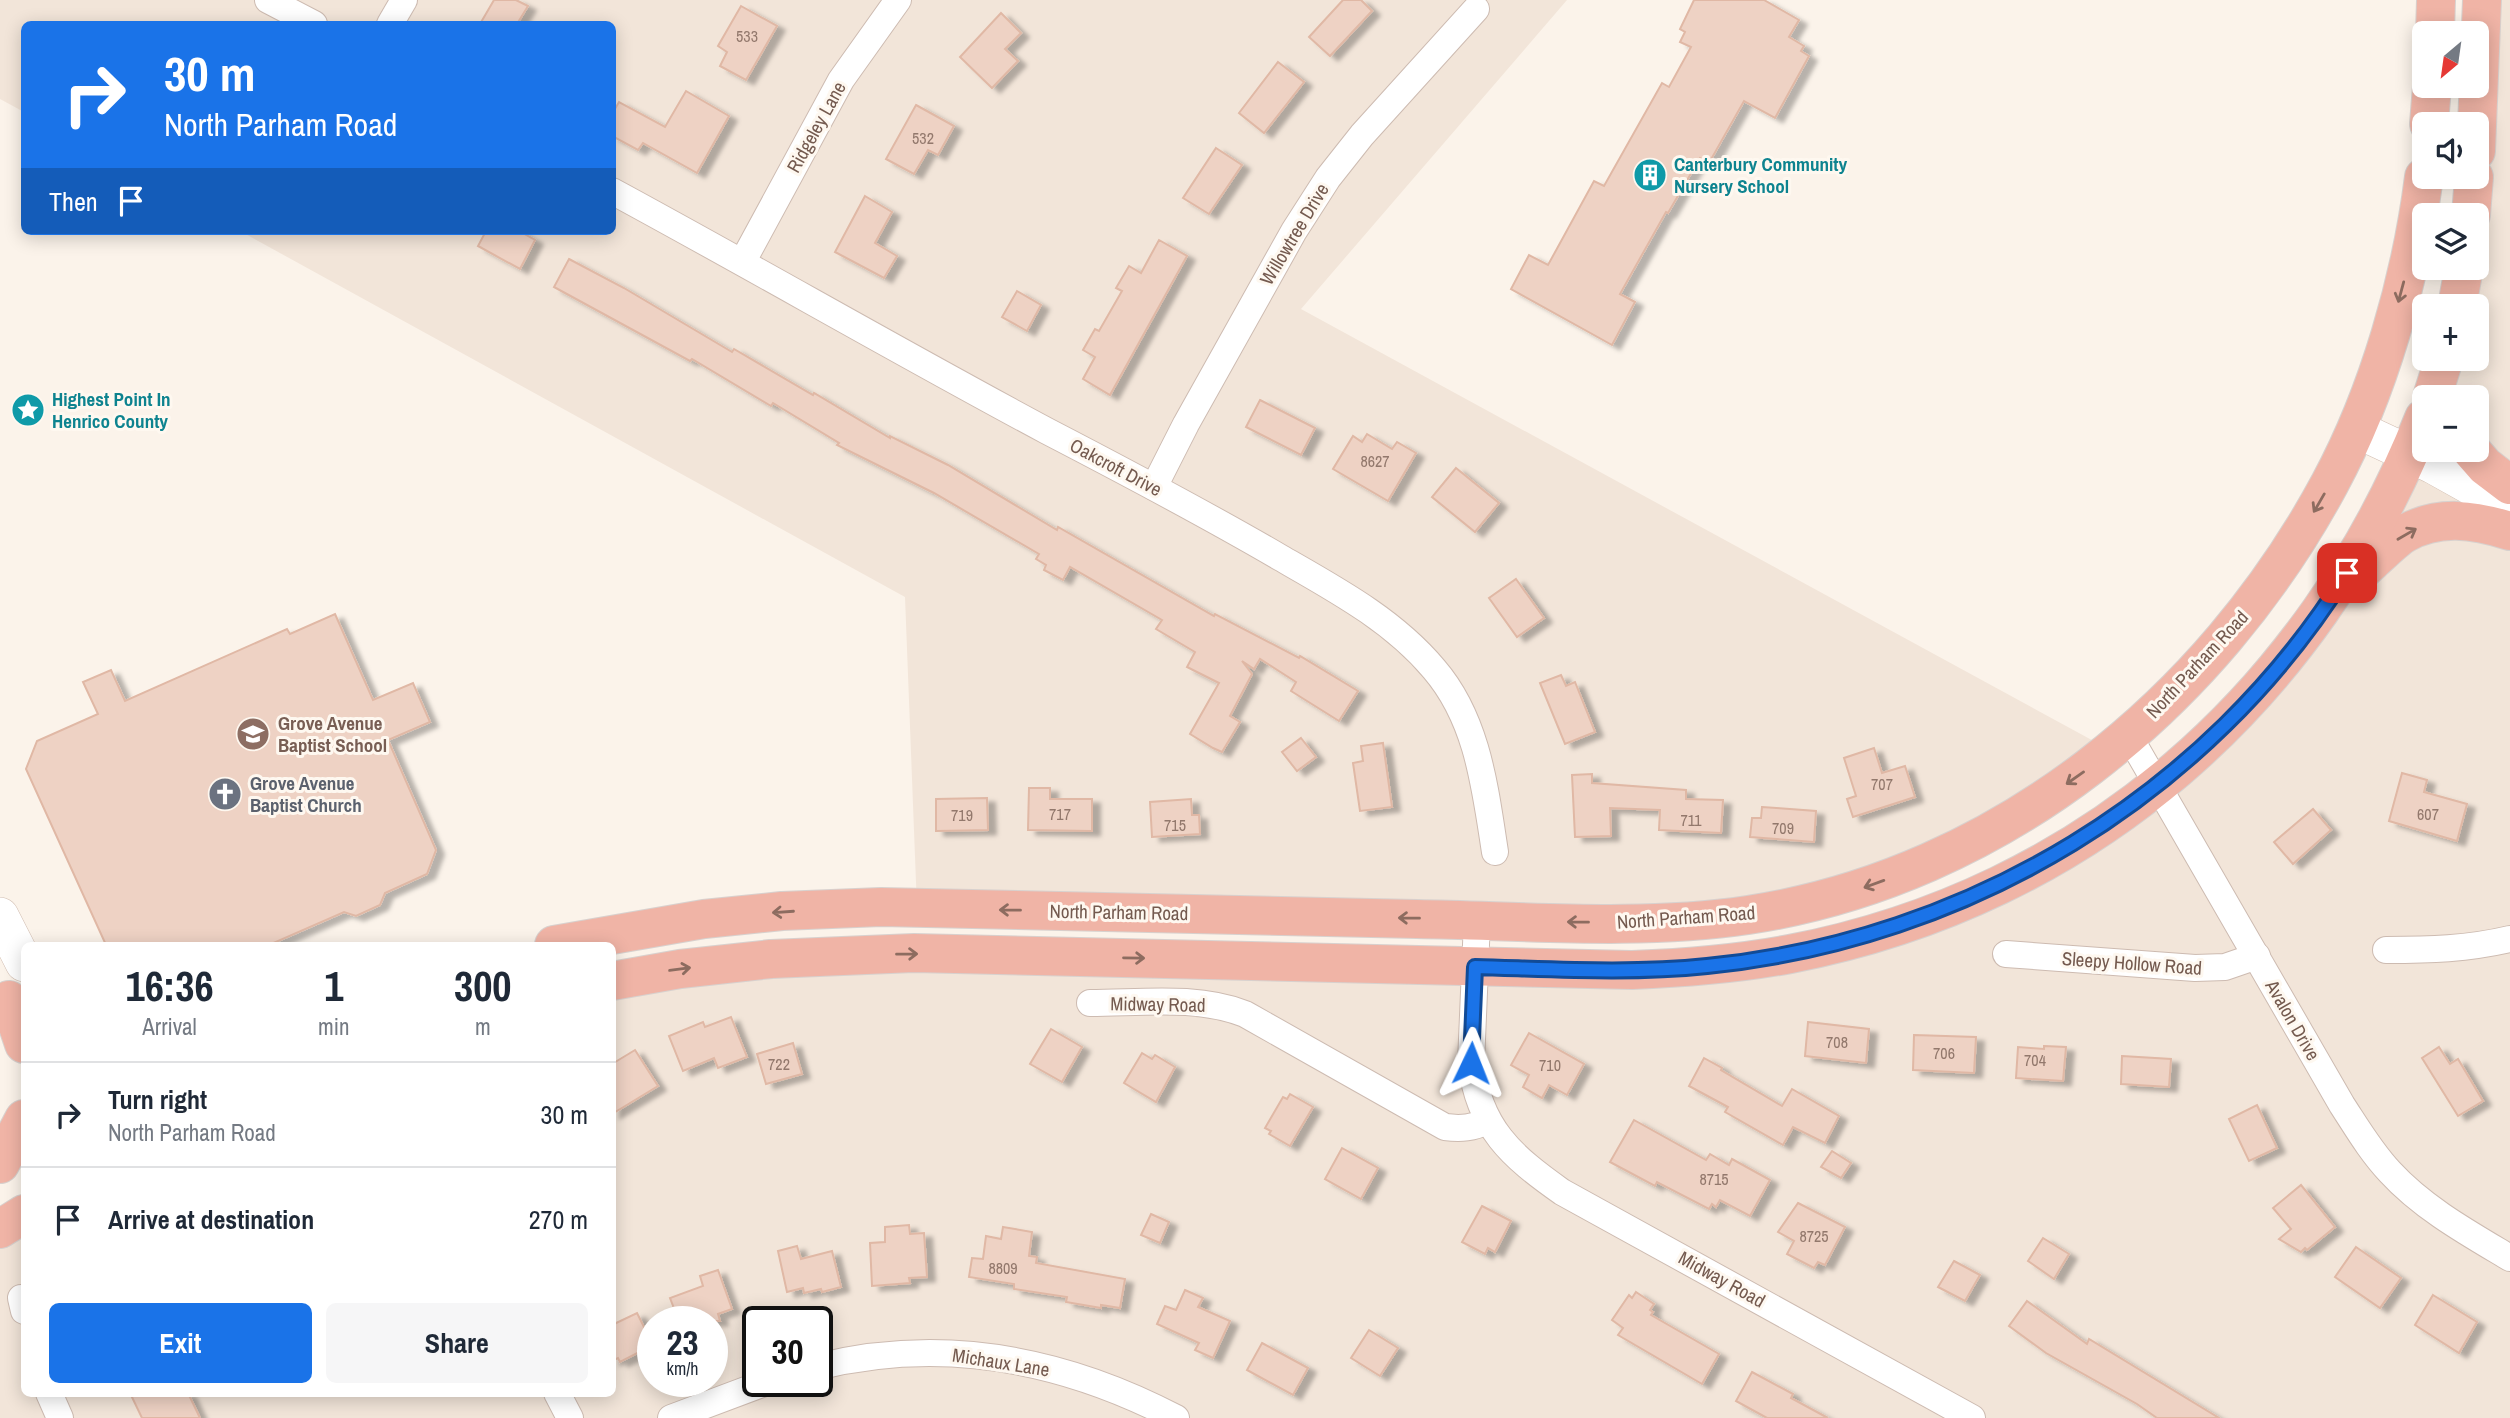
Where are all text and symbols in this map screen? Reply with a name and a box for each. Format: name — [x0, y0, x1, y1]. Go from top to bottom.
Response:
north arrow — [2412, 21, 2488, 98]
map controls — [2412, 21, 2489, 462]
house number: 533 — [736, 25, 758, 47]
text: 30 m — [164, 40, 256, 106]
icon: right — [49, 49, 140, 140]
street label: Ridgeley Lane — [780, 77, 852, 177]
text: North Parham Road — [164, 103, 397, 146]
button: sound — [2412, 112, 2489, 189]
house number: 532 — [912, 127, 934, 149]
place label: Canterbury Community Nursery School — [1674, 151, 1847, 199]
building icon: Canterbury Community Nursery School — [1631, 156, 1669, 194]
street label: Willowtree Drive — [1253, 178, 1335, 290]
icon: arrive — [112, 182, 150, 220]
text: Then — [49, 184, 98, 219]
button: layers — [2412, 203, 2489, 280]
one-way arrow — [2394, 280, 2407, 303]
button: + — [2412, 294, 2489, 371]
button: − — [2412, 385, 2489, 462]
place label: Highest Point In Henrico County — [52, 386, 171, 434]
place icon: Highest Point In Henrico County — [9, 391, 47, 429]
street label: Oakcroft Drive — [1066, 432, 1166, 502]
house number: 8627 — [1360, 450, 1390, 472]
one-way arrow — [2312, 492, 2325, 513]
one-way arrow — [2397, 527, 2417, 541]
pin — [2317, 543, 2377, 603]
icon: arrive — [2328, 554, 2366, 592]
street label: North Parham Road — [2140, 604, 2254, 724]
place label: Grove Avenue Baptist School — [278, 710, 387, 758]
school or university icon: Grove Avenue Baptist School — [234, 715, 272, 753]
place label: Grove Avenue Baptist Church — [250, 770, 362, 818]
one-way arrow — [2066, 771, 2085, 785]
house number: 707 — [1871, 773, 1893, 795]
church icon: Grove Avenue Baptist Church — [206, 775, 244, 813]
house number: 717 — [1049, 803, 1071, 825]
house number: 607 — [2417, 803, 2439, 825]
house number: 719 — [951, 804, 973, 826]
house number: 711 — [1681, 809, 1702, 831]
house number: 715 — [1164, 814, 1186, 836]
house number: 709 — [1772, 817, 1794, 839]
one-way arrow — [1864, 879, 1886, 891]
street label: North Parham Road — [1050, 898, 1188, 926]
street label: North Parham Road — [1616, 899, 1756, 935]
one-way arrow — [999, 903, 1022, 917]
one-way arrow — [772, 905, 795, 918]
one-way arrow — [1398, 912, 1421, 925]
one-way arrow — [1567, 916, 1590, 929]
street label: Sleepy Hollow Road — [2061, 945, 2203, 981]
one-way arrow — [895, 947, 918, 960]
one-way arrow — [1122, 951, 1145, 965]
text: 16:36 — [126, 958, 214, 1014]
text: 1 — [324, 958, 343, 1014]
text: 300 — [454, 958, 512, 1014]
one-way arrow — [668, 963, 691, 976]
street label: Avalon Drive — [2259, 974, 2326, 1065]
street label: Midway Road — [1110, 990, 1206, 1018]
text: Arrival — [142, 1011, 197, 1042]
text: min — [318, 1011, 350, 1042]
text: m — [475, 1011, 491, 1042]
position arrow — [1434, 1026, 1508, 1100]
house number: 708 — [1826, 1031, 1848, 1053]
house number: 706 — [1933, 1042, 1955, 1064]
house number: 704 — [2024, 1049, 2046, 1071]
house number: 722 — [768, 1053, 790, 1075]
house number: 710 — [1539, 1054, 1561, 1076]
text: Turn right — [108, 1082, 207, 1117]
icon: right — [49, 1096, 87, 1134]
text: 30 m — [541, 1097, 588, 1132]
text: North Parham Road — [108, 1117, 276, 1148]
house number: 8715 — [1699, 1168, 1729, 1190]
icon: arrive — [49, 1201, 87, 1239]
text: Arrive at destination — [108, 1202, 314, 1237]
text: 270 m — [529, 1202, 588, 1237]
house number: 8725 — [1799, 1225, 1829, 1247]
street label: Midway Road — [1674, 1245, 1770, 1313]
house number: 8809 — [988, 1257, 1018, 1279]
button: Exit — [49, 1303, 312, 1383]
button: Share — [326, 1303, 588, 1383]
speed limit sign: 30 — [742, 1306, 833, 1397]
text: 23 — [667, 1319, 698, 1366]
street label: Michaux Lane — [951, 1342, 1051, 1382]
text: km/h — [667, 1356, 699, 1381]

